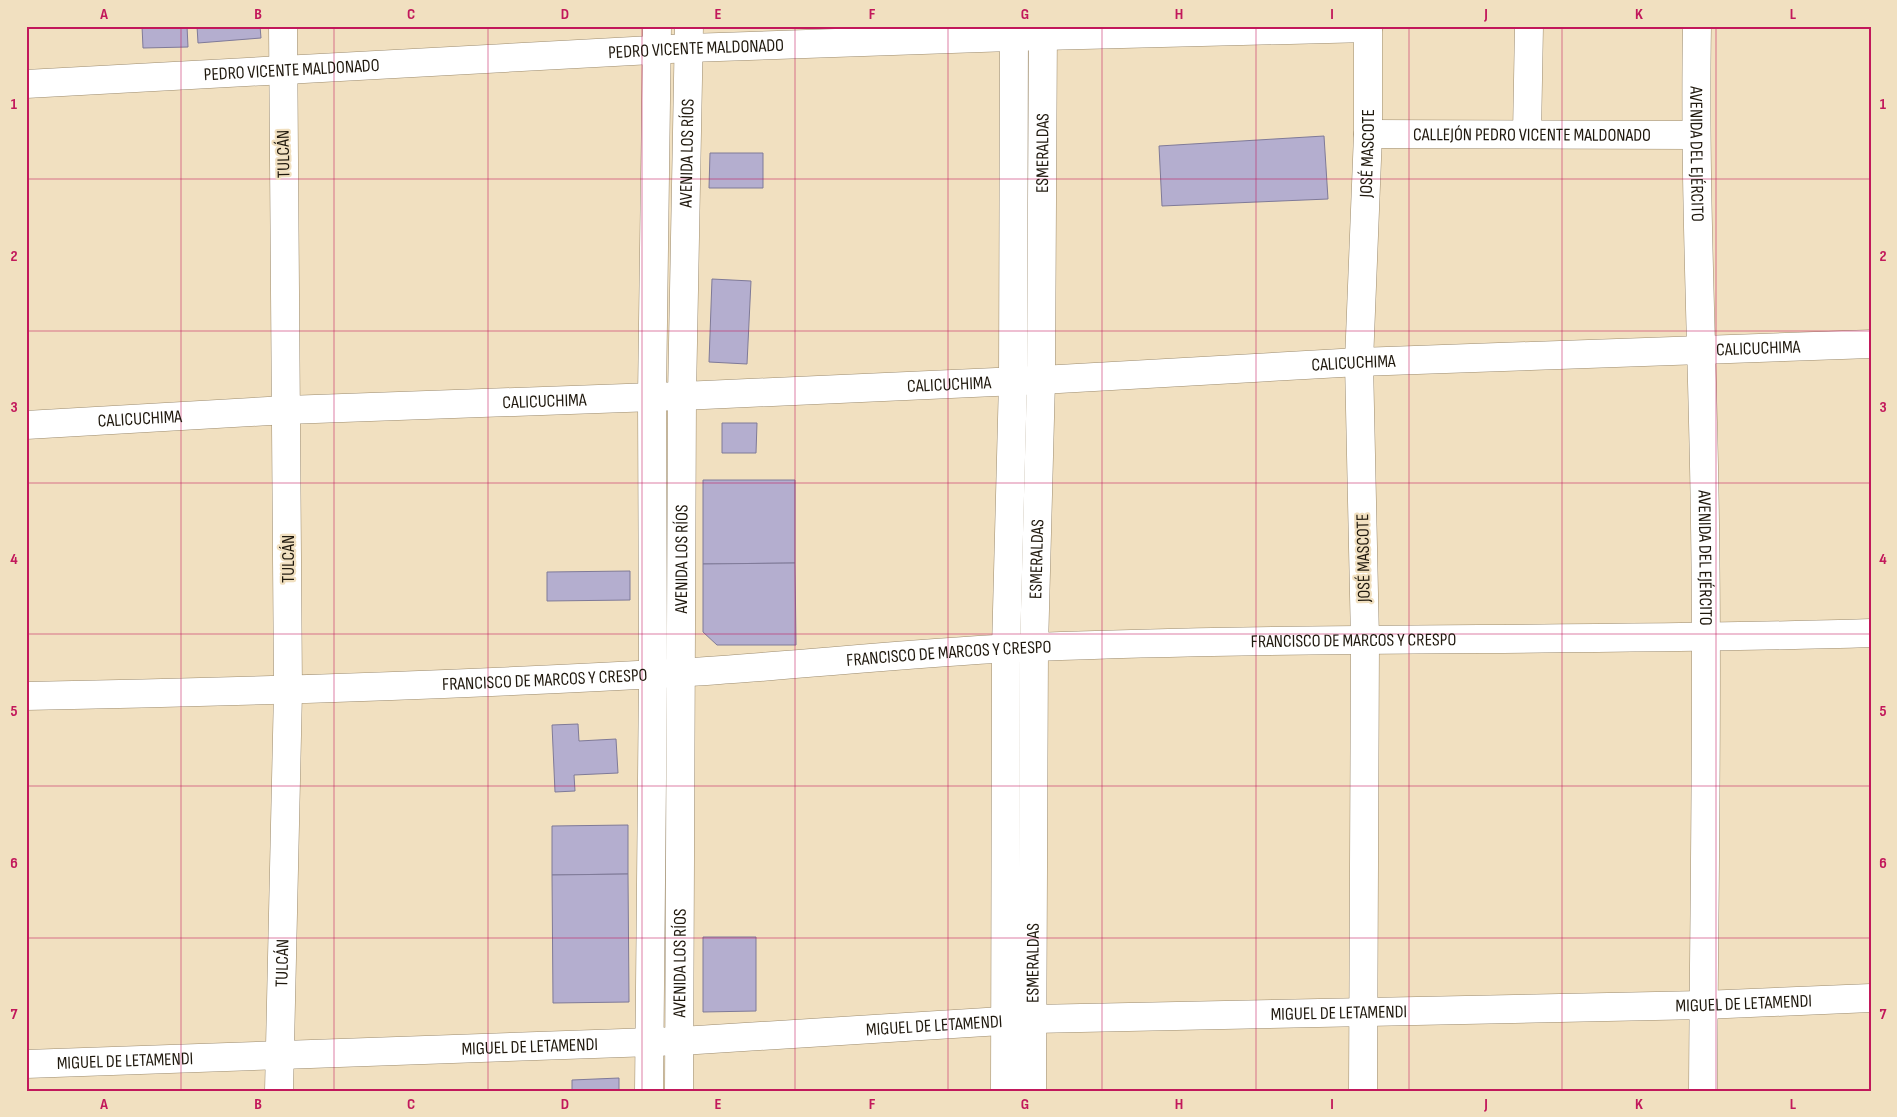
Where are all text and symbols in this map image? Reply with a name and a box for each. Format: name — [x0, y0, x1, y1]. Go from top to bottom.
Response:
text: A — [99, 5, 108, 24]
text: B — [254, 5, 262, 24]
text: C — [407, 5, 415, 24]
text: D — [561, 5, 569, 24]
text: E — [715, 5, 722, 24]
text: F — [869, 5, 876, 24]
text: G — [1021, 5, 1029, 24]
text: H — [1175, 5, 1183, 24]
text: I — [1330, 5, 1334, 24]
text: J — [1483, 5, 1488, 24]
text: K — [1635, 5, 1643, 24]
text: L — [1790, 5, 1797, 24]
street label: PEDRO VICENTE MALDONADO — [608, 35, 784, 63]
street label: PEDRO VICENTE MALDONADO — [203, 55, 380, 85]
street label: AVENIDA DEL EJÉRCITO — [1685, 85, 1708, 222]
text: 1 — [11, 95, 18, 114]
text: 1 — [1880, 95, 1887, 114]
street label: AVENIDA LOS RÍOS — [676, 98, 699, 209]
street label: JOSÉ MASCOTE — [1355, 109, 1379, 199]
street label: ESMERALDAS — [1032, 113, 1054, 193]
street label: CALLEJÓN PEDRO VICENTE MALDONADO — [1413, 124, 1651, 146]
street label: TULCÁN — [273, 130, 294, 178]
text: 2 — [10, 247, 18, 266]
text: 2 — [1879, 247, 1887, 266]
street label: CALICUCHIMA — [1716, 336, 1801, 360]
street label: CALICUCHIMA — [1311, 351, 1396, 376]
street label: CALICUCHIMA — [906, 372, 992, 397]
street label: CALICUCHIMA — [502, 389, 587, 413]
text: 3 — [10, 398, 18, 417]
text: 3 — [1879, 398, 1887, 417]
street label: CALICUCHIMA — [97, 406, 183, 432]
street label: AVENIDA DEL EJÉRCITO — [1693, 489, 1716, 626]
street label: AVENIDA LOS RÍOS — [671, 504, 693, 615]
street label: JOSÉ MASCOTE — [1352, 514, 1375, 603]
street label: ESMERALDAS — [1025, 519, 1048, 599]
street label: TULCÁN — [278, 535, 299, 583]
text: 4 — [10, 550, 18, 569]
text: 4 — [1879, 550, 1887, 569]
street label: FRANCISCO DE MARCOS Y CRESPO — [1251, 629, 1456, 652]
street label: FRANCISCO DE MARCOS Y CRESPO — [845, 636, 1052, 671]
street label: FRANCISCO DE MARCOS Y CRESPO — [442, 665, 648, 695]
text: 5 — [10, 702, 18, 721]
text: 5 — [1879, 702, 1887, 721]
text: 6 — [10, 854, 18, 873]
text: 6 — [1879, 854, 1887, 873]
street label: AVENIDA LOS RÍOS — [669, 908, 691, 1019]
street label: ESMERALDAS — [1022, 923, 1044, 1003]
street label: TULCÁN — [271, 939, 293, 987]
street label: MIGUEL DE LETAMENDI — [1675, 990, 1812, 1017]
street label: MIGUEL DE LETAMENDI — [1270, 1001, 1407, 1025]
text: 7 — [11, 1005, 18, 1024]
text: 7 — [1880, 1005, 1887, 1024]
street label: MIGUEL DE LETAMENDI — [865, 1011, 1003, 1040]
street label: MIGUEL DE LETAMENDI — [461, 1034, 598, 1060]
street label: MIGUEL DE LETAMENDI — [56, 1048, 194, 1074]
text: A — [99, 1095, 108, 1114]
text: B — [254, 1095, 262, 1114]
text: C — [407, 1095, 415, 1114]
text: D — [561, 1095, 569, 1114]
text: E — [715, 1095, 722, 1114]
text: F — [869, 1095, 876, 1114]
text: G — [1021, 1095, 1029, 1114]
text: H — [1175, 1095, 1183, 1114]
text: I — [1330, 1095, 1334, 1114]
text: J — [1483, 1095, 1488, 1114]
text: K — [1635, 1095, 1643, 1114]
text: L — [1790, 1095, 1797, 1114]

